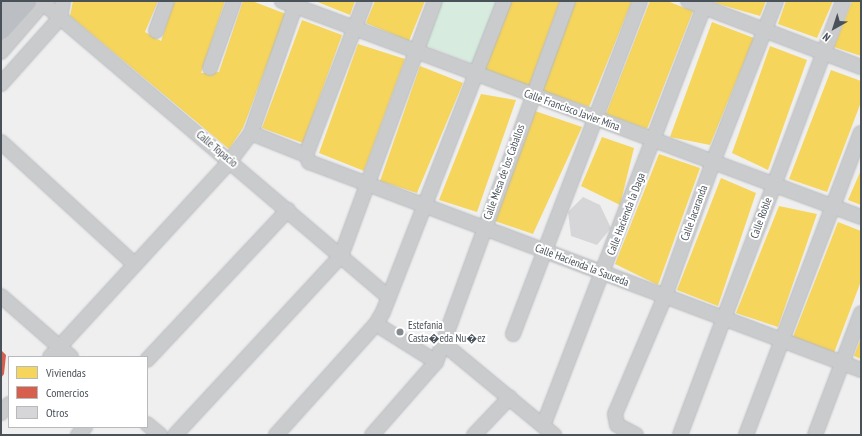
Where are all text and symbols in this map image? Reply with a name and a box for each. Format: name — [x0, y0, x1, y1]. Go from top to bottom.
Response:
north arrow — [814, 8, 854, 48]
text: N — [820, 30, 833, 45]
street label: Calle Francisco Javier Mina — [522, 87, 622, 133]
street label: Calle Mesa de los Caballos — [481, 123, 527, 221]
street label: Calle Topacio — [194, 128, 240, 170]
street label: Calle Hacienda la Daga — [604, 171, 648, 257]
street label: Calle Jacaranda — [678, 183, 710, 243]
street label: Calle Roble — [747, 196, 775, 240]
street label: Calle Hacienda la Sauceda — [533, 241, 631, 289]
place label: Estefania Casta�eda Nu�ez — [408, 319, 486, 345]
marker: Estefania Casta�eda Nu�ez — [395, 327, 405, 337]
legend — [8, 356, 148, 428]
text: Viviendas — [46, 365, 86, 380]
text: Comercios — [46, 385, 89, 400]
text: Otros — [46, 405, 68, 420]

